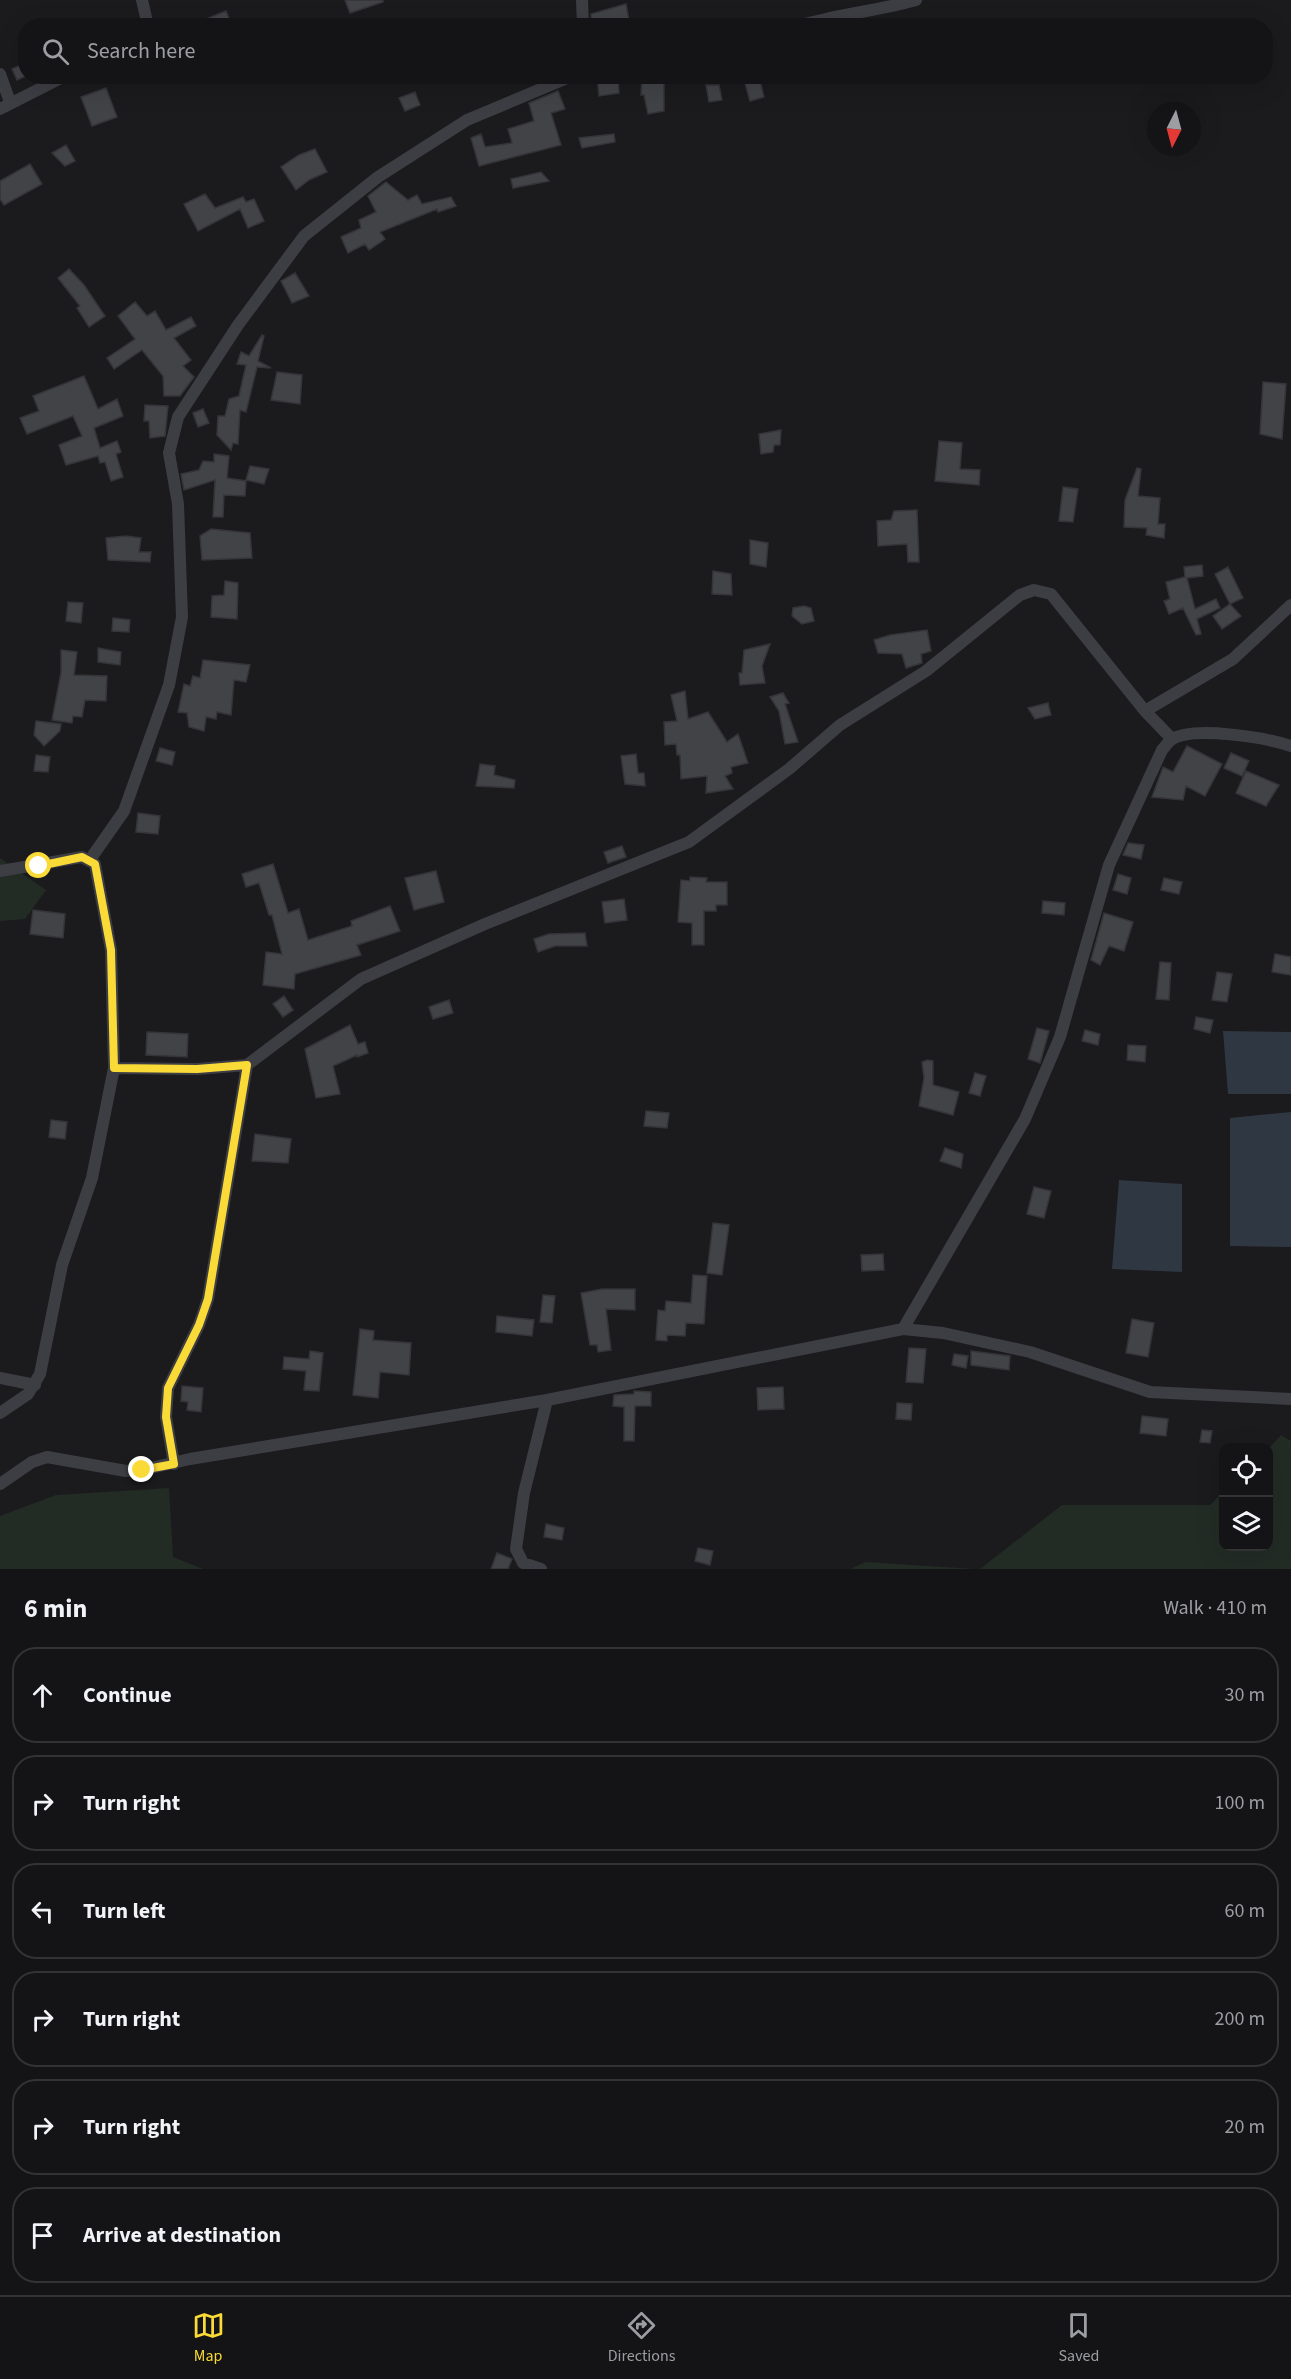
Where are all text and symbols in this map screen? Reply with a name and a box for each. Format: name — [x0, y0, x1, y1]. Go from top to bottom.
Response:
search box — [18, 18, 1273, 84]
icon: search — [39, 35, 72, 68]
text: Search here — [87, 35, 195, 67]
north arrow — [1147, 102, 1201, 156]
route start — [25, 852, 51, 878]
map controls — [1219, 1443, 1273, 1551]
button: locate — [1219, 1443, 1273, 1497]
route end — [128, 1456, 154, 1482]
button: layers — [1219, 1497, 1273, 1551]
text: 6 min — [24, 1590, 87, 1627]
text: Walk · 410 m — [1163, 1594, 1267, 1622]
icon: ahead — [26, 1679, 59, 1712]
text: Continue — [83, 1679, 172, 1711]
text: 30 m — [1225, 1681, 1265, 1709]
icon: right — [26, 1787, 59, 1820]
text: Turn right — [83, 1787, 180, 1819]
text: 100 m — [1215, 1789, 1265, 1817]
icon: left — [26, 1895, 59, 1928]
text: Turn left — [83, 1895, 165, 1927]
text: 60 m — [1225, 1897, 1265, 1925]
icon: right — [26, 2003, 59, 2036]
text: Turn right — [83, 2003, 180, 2035]
text: 200 m — [1215, 2005, 1265, 2033]
icon: right — [26, 2111, 59, 2144]
text: Turn right — [83, 2111, 180, 2143]
text: 20 m — [1225, 2113, 1265, 2141]
icon: arrive — [26, 2219, 59, 2252]
text: Arrive at destination — [83, 2219, 281, 2251]
tab: Map — [192, 2309, 225, 2367]
tab: Directions — [608, 2309, 675, 2367]
tab: Saved — [1059, 2309, 1099, 2367]

